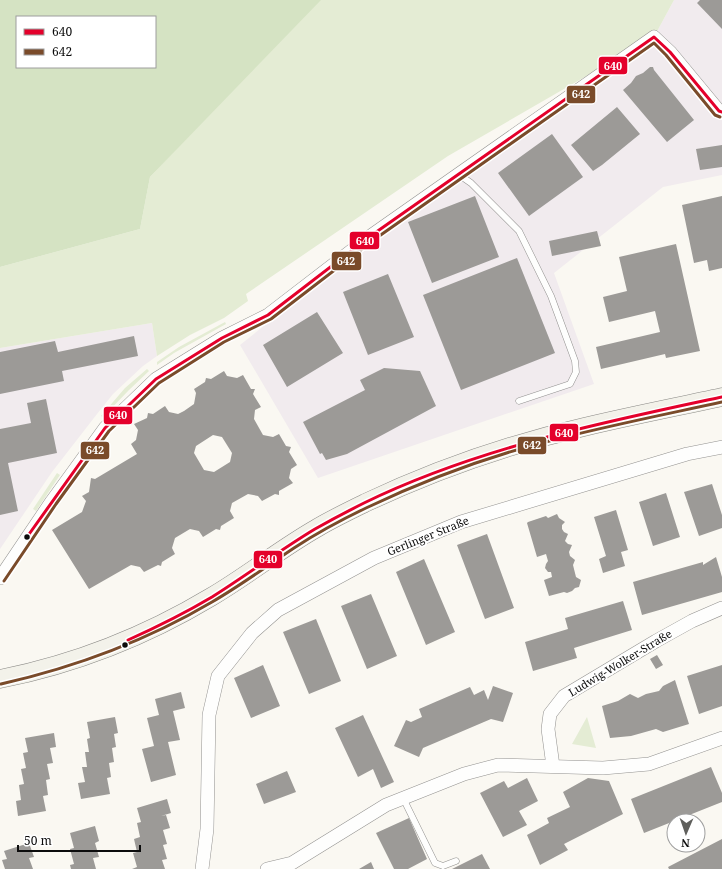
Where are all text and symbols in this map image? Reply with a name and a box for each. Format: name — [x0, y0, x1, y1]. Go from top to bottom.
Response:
legend — [16, 16, 156, 68]
text: 640 — [52, 23, 72, 40]
text: 642 — [52, 43, 72, 60]
line badge: 640 — [598, 56, 628, 75]
text: 640 — [604, 58, 622, 73]
line badge: 642 — [566, 85, 596, 104]
text: 642 — [572, 86, 590, 101]
line badge: 640 — [349, 231, 380, 250]
text: 640 — [356, 233, 374, 248]
line badge: 642 — [331, 251, 362, 271]
text: 642 — [337, 253, 355, 268]
line badge: 640 — [103, 406, 133, 425]
text: 640 — [109, 407, 127, 422]
line badge: 640 — [549, 423, 579, 442]
text: 640 — [555, 425, 573, 440]
line badge: 642 — [517, 436, 547, 455]
text: 642 — [523, 437, 541, 452]
line badge: 642 — [80, 441, 110, 460]
text: 642 — [86, 442, 104, 457]
street label: Gerlinger Straße — [385, 512, 471, 559]
unlabelled marker — [22, 532, 32, 542]
line badge: 640 — [253, 550, 283, 569]
text: 640 — [259, 551, 277, 566]
street label: Ludwig-Wolker-Straße — [565, 626, 674, 699]
unlabelled marker — [120, 640, 130, 650]
north arrow — [666, 813, 706, 853]
scale bar — [18, 827, 140, 853]
text: 50 m — [24, 832, 52, 849]
text: N — [681, 836, 690, 851]

